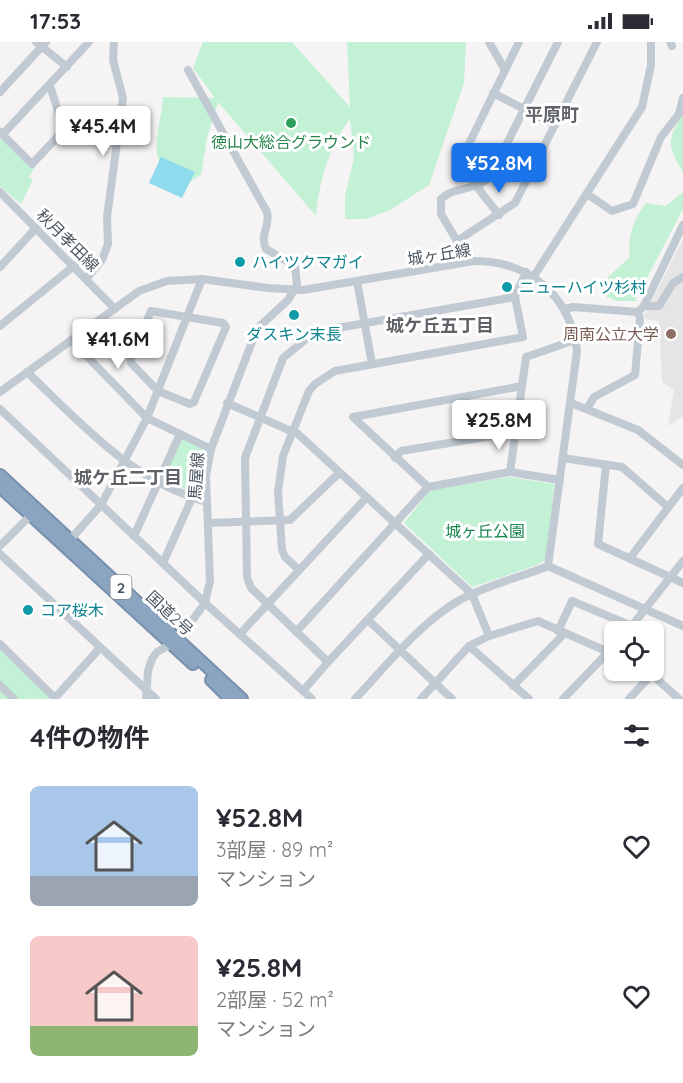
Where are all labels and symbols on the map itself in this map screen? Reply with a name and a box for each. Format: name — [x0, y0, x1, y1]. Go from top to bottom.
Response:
district label: 平原町 — [525, 103, 579, 126]
pin: ¥45.4M — [54, 106, 152, 157]
marker: 徳山大総合グラウンド — [284, 116, 298, 130]
place label: 徳山大総合グラウンド — [211, 132, 371, 152]
pin: ¥52.8M — [450, 143, 548, 194]
street label: 秋月孝田線 — [33, 205, 103, 275]
street label: 城ヶ丘線 — [406, 239, 472, 269]
place label: ハイツクマガイ — [252, 252, 364, 272]
marker: ハイツクマガイ — [233, 255, 247, 269]
place label: ニューハイツ杉村 — [519, 277, 646, 297]
marker: ニューハイツ杉村 — [500, 280, 514, 294]
marker: ダスキン末長 — [287, 308, 301, 322]
district label: 城ケ丘五丁目 — [386, 314, 494, 337]
pin: ¥41.6M — [69, 319, 167, 370]
place label: ダスキン末長 — [246, 324, 342, 344]
place label: 周南公立大学 — [563, 324, 659, 344]
marker: 周南公立大学 — [664, 327, 678, 341]
pin: ¥25.8M — [450, 400, 548, 451]
street label: 馬屋線 — [184, 451, 208, 501]
district label: 城ケ丘二丁目 — [74, 466, 182, 489]
park label: 城ヶ丘公園 — [445, 521, 525, 541]
road number: 2 — [110, 575, 132, 599]
street label: 国道2号 — [142, 586, 198, 640]
place label: コア桜木 — [40, 600, 104, 620]
marker: コア桜木 — [21, 603, 35, 617]

